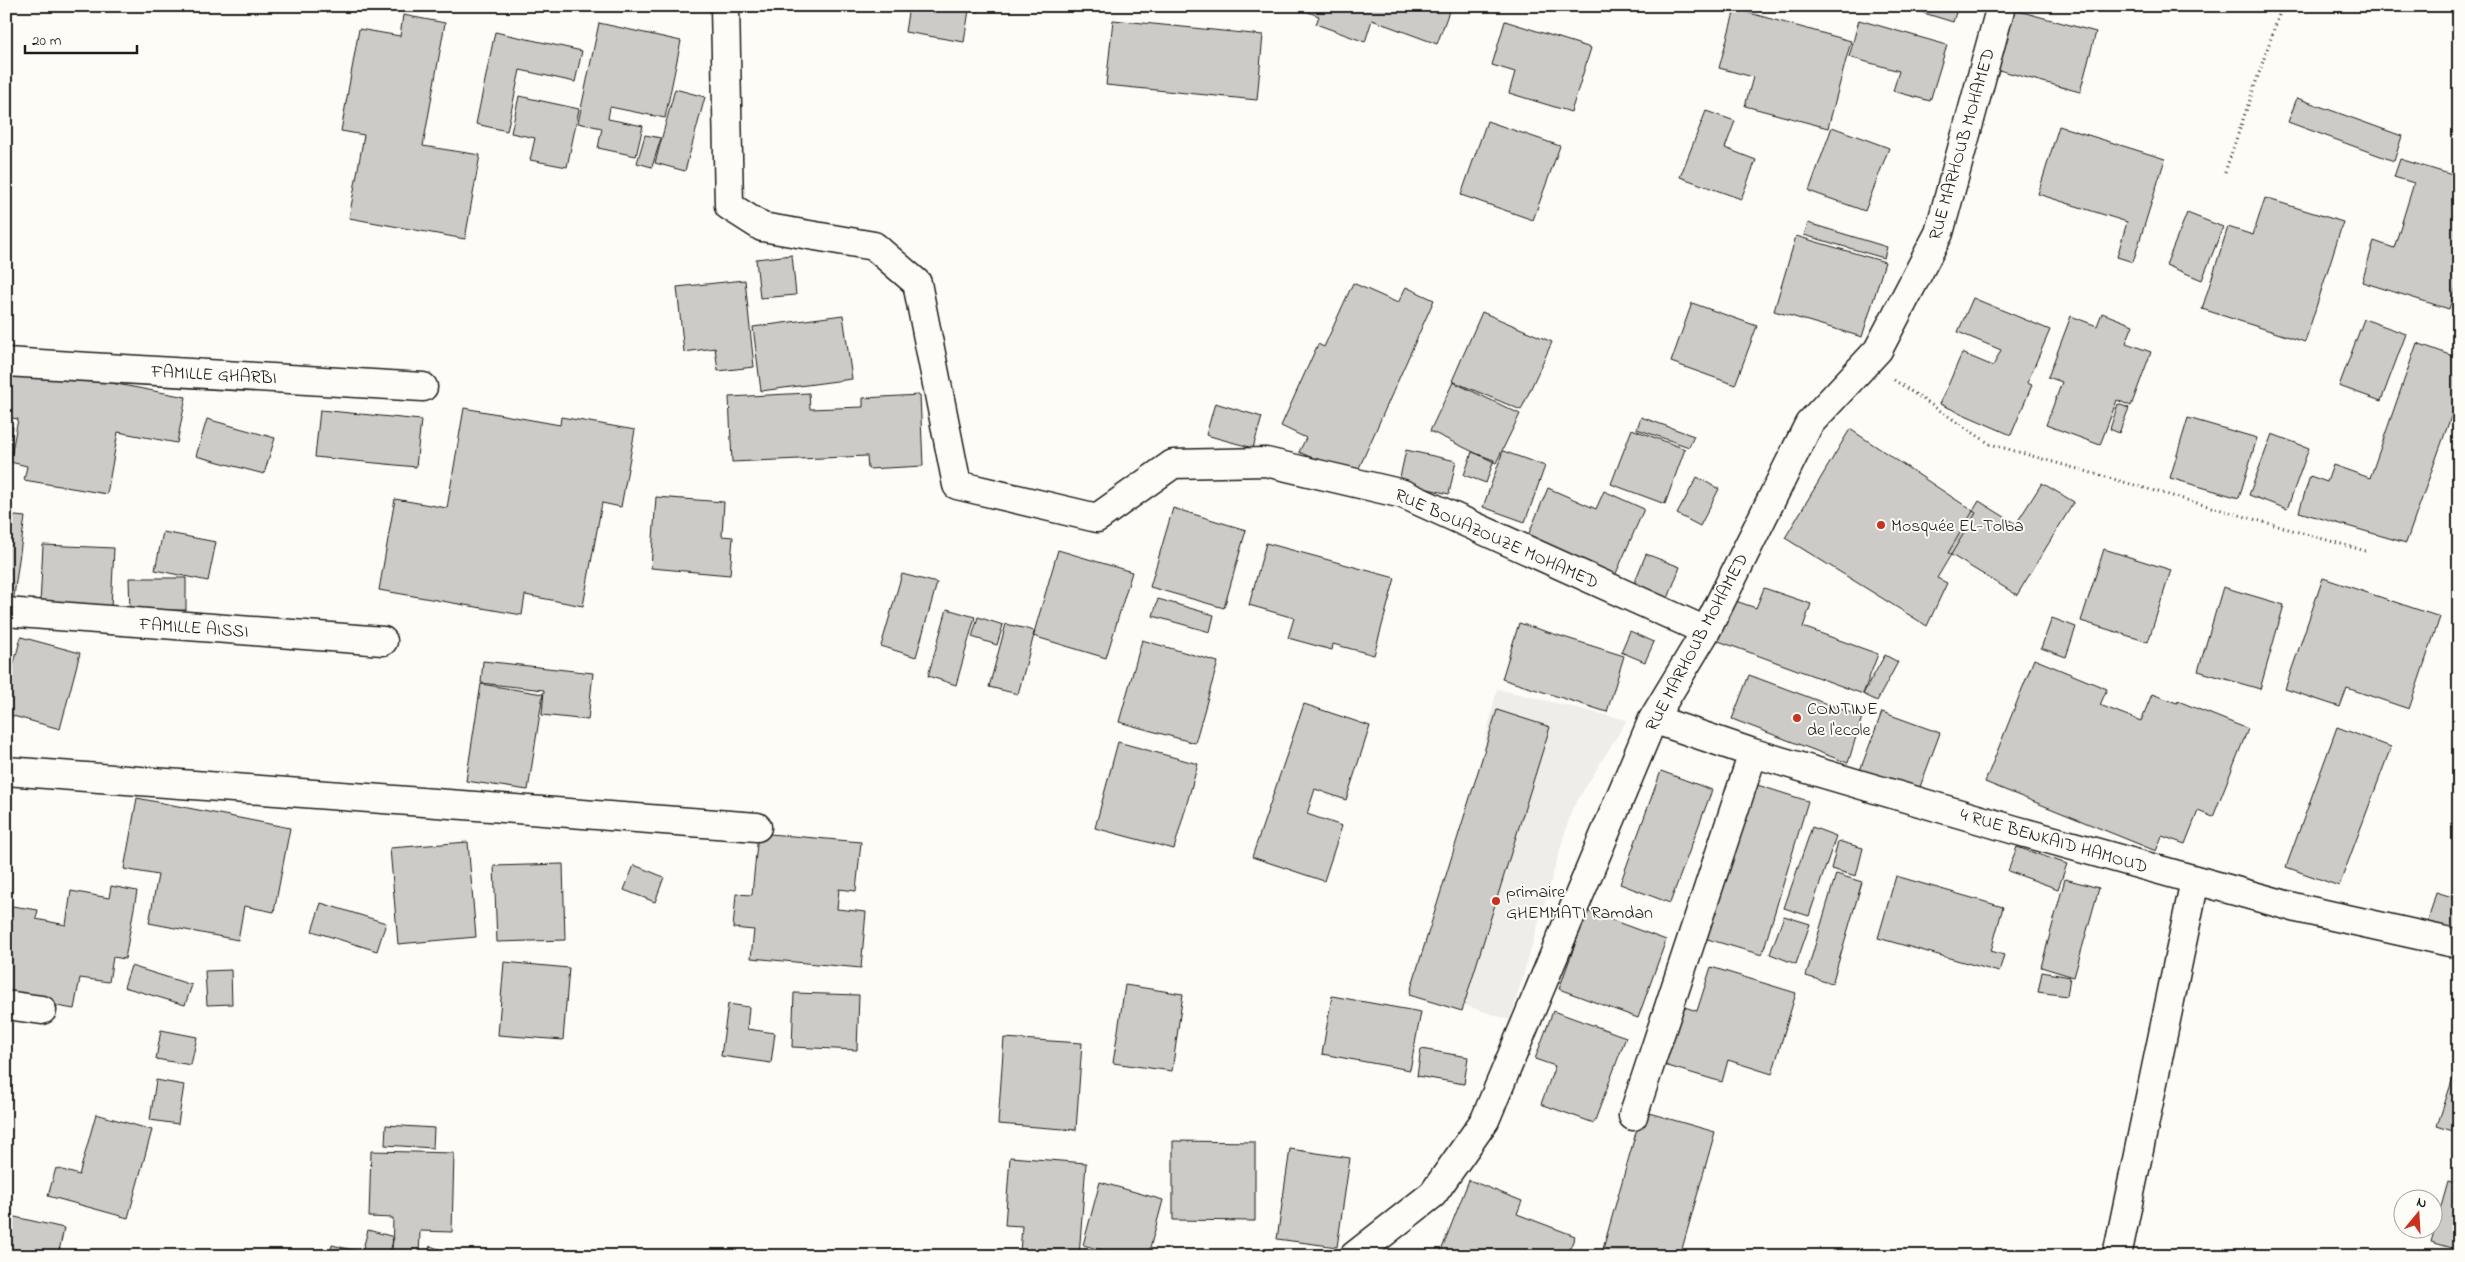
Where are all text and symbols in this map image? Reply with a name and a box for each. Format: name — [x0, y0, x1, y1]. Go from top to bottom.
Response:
scale bar — [25, 22, 138, 54]
text: 20 m — [32, 30, 62, 52]
street label: RUE MARHOUB MOHAMED — [1923, 46, 2003, 243]
street label: FAMILLE GHARBI — [149, 360, 277, 392]
street label: RUE BOUAZOUZE MOHAMED — [1390, 483, 1602, 597]
place label: Mosquée EL-Tolba — [1891, 514, 2024, 540]
marker: Mosquée EL-Tolba — [1875, 519, 1887, 531]
street label: RUE MARHOUB MOHAMED — [1640, 549, 1756, 737]
street label: FAMILLE AISSI — [137, 612, 249, 646]
place label: CONTINE de l'ecole — [1807, 697, 1878, 744]
marker: CONTINE de l'ecole — [1791, 712, 1803, 724]
street label: 4 RUE BENKAID HAMOUD — [1956, 803, 2151, 881]
place label: primaire GHEMMATI Ramdan — [1506, 880, 1653, 927]
marker: primaire GHEMMATI Ramdan — [1490, 895, 1502, 907]
north arrow — [2392, 1190, 2442, 1240]
text: N — [2414, 1192, 2429, 1215]

